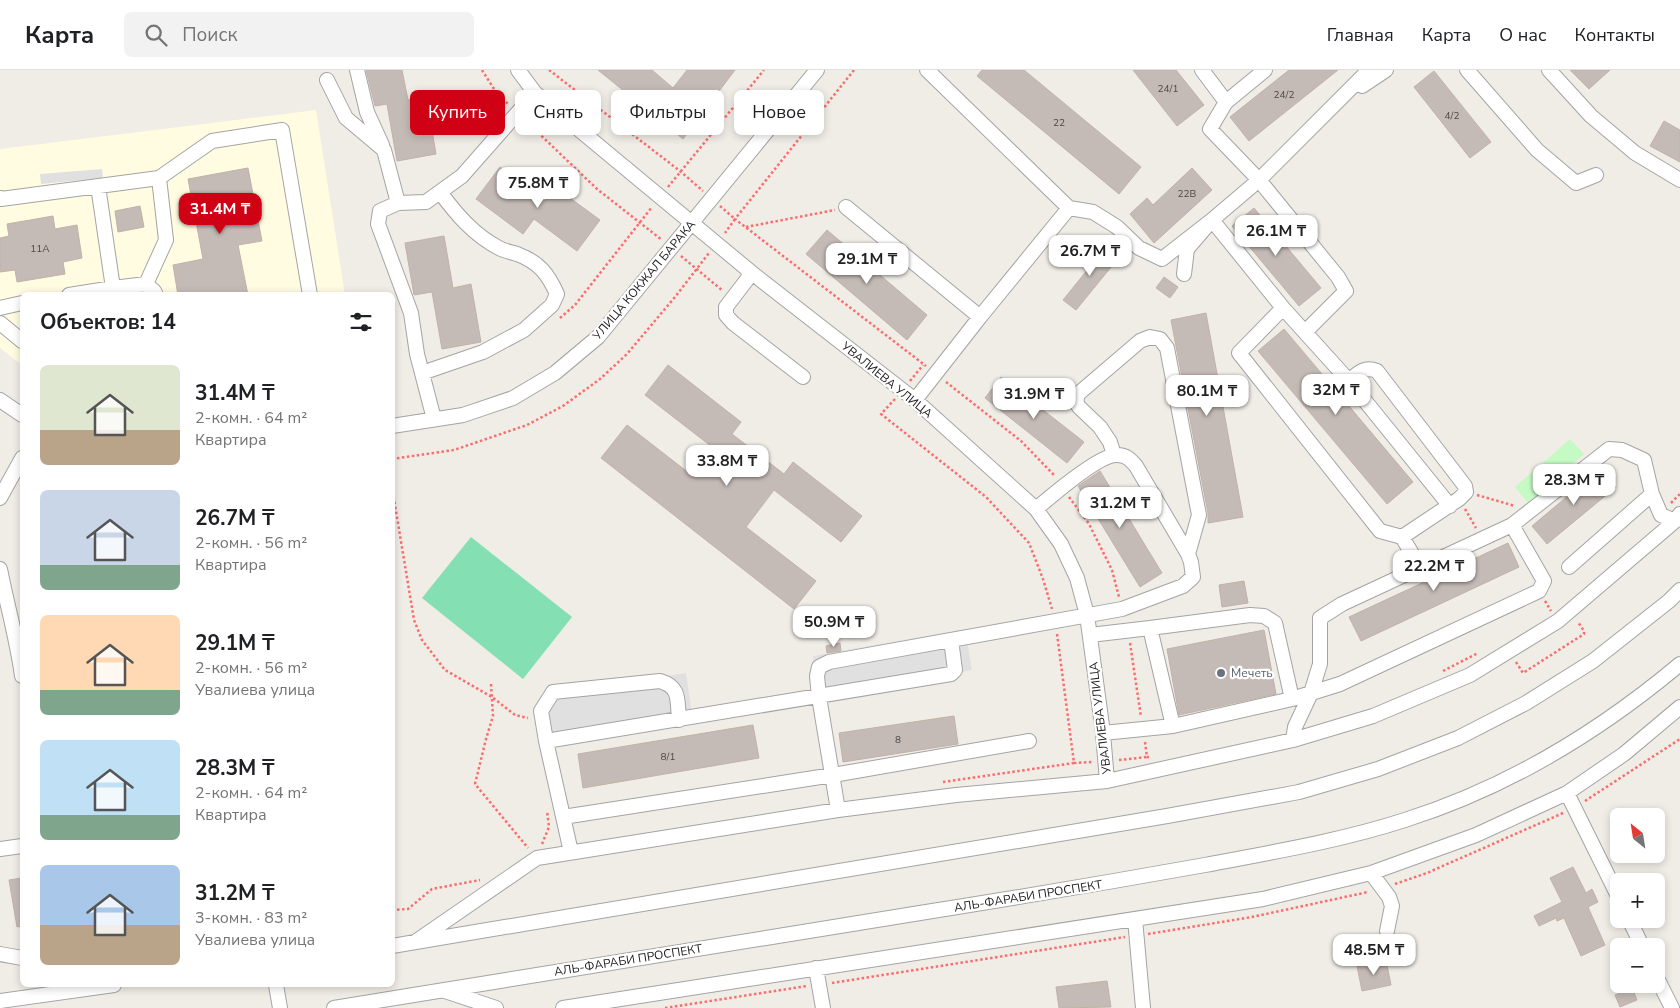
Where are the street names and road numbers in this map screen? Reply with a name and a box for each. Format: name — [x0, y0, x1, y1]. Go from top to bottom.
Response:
street label: УЛИЦА КОКЖАЛ БАРАКА — [588, 217, 699, 344]
street label: УВАЛИЕВА УЛИЦА — [837, 338, 936, 422]
street label: УВАЛИЕВА УЛИЦА — [1085, 661, 1115, 776]
street label: АЛЬ-ФАРАБИ ПРОСПЕКТ — [953, 876, 1104, 916]
street label: АЛЬ-ФАРАБИ ПРОСПЕКТ — [553, 940, 704, 980]

